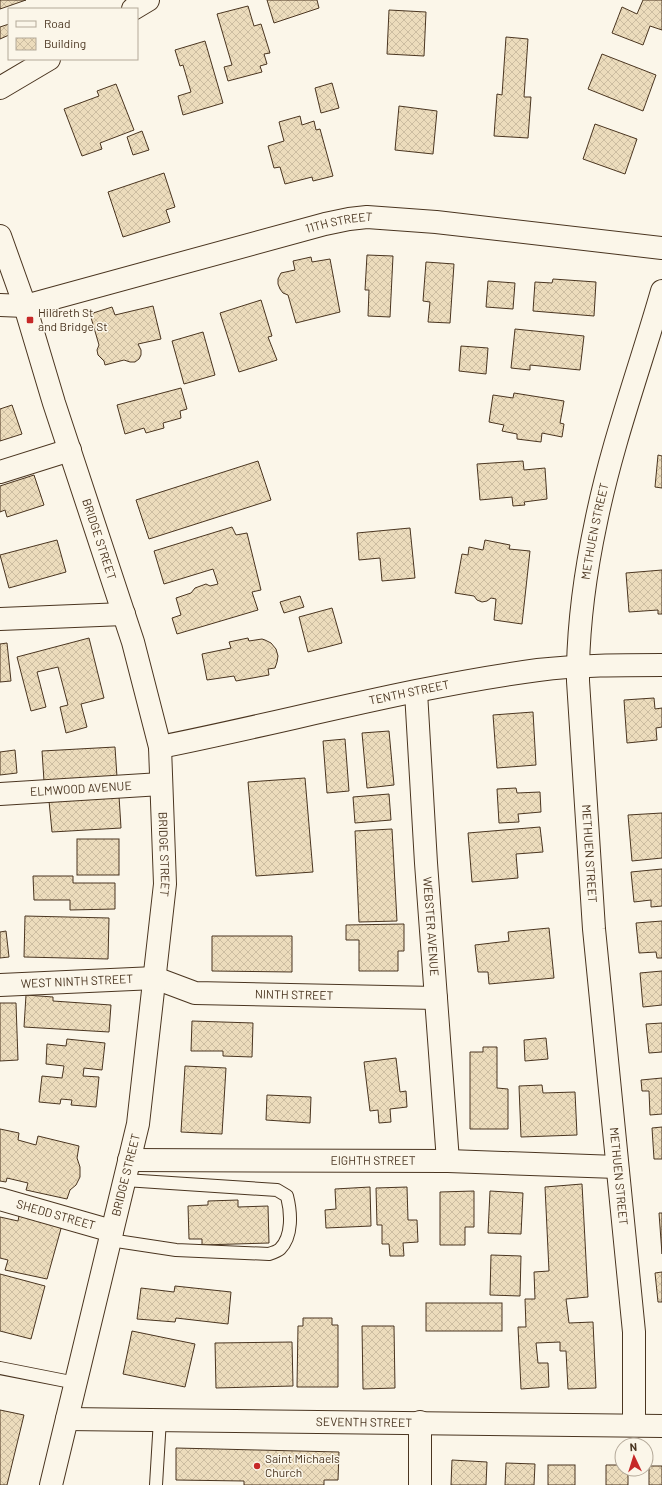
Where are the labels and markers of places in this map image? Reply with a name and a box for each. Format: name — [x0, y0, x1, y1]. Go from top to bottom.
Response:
place label: Hildreth St and Bridge St — [38, 305, 108, 333]
marker: Hildreth St and Bridge St — [25, 315, 35, 325]
place label: Saint Michaels Church — [265, 1451, 340, 1479]
marker: Saint Michaels Church — [252, 1461, 262, 1471]

